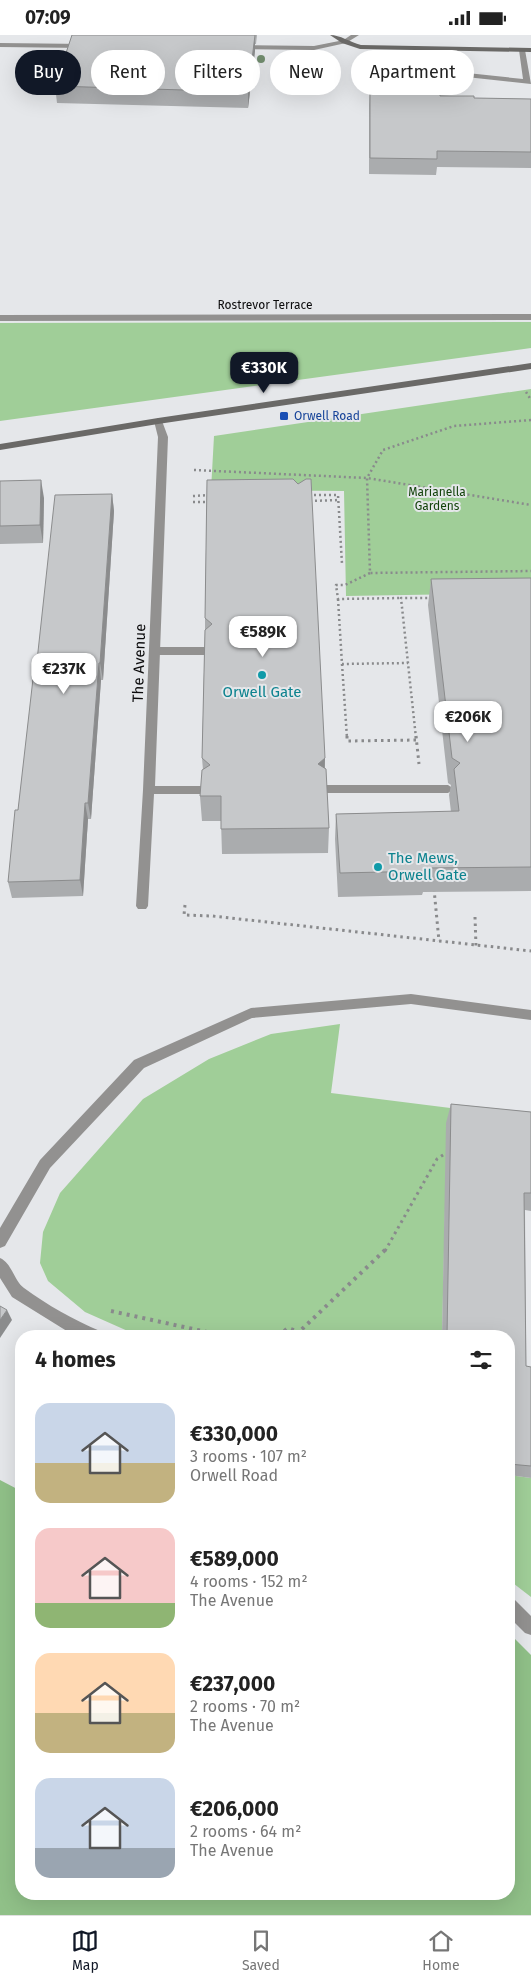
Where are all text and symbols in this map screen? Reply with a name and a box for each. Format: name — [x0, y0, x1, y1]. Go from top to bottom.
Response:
text: 07:09 — [25, 6, 71, 29]
chip: Buy — [15, 50, 81, 95]
chip: Rent — [91, 50, 165, 95]
chip: Filters — [175, 50, 260, 95]
chip: New — [270, 50, 341, 95]
chip: Apartment — [351, 50, 474, 95]
street label: Rostrevor Terrace — [218, 298, 312, 312]
pin: €330K — [229, 351, 299, 394]
text: €330K — [241, 358, 287, 377]
place label: Orwell Road — [294, 409, 360, 423]
marker: Orwell Road — [278, 410, 290, 422]
park label: Marianella Gardens — [408, 485, 466, 513]
pin: €589K — [228, 615, 298, 658]
text: €589K — [240, 622, 286, 641]
street label: The Avenue — [129, 623, 149, 703]
pin: €237K — [29, 653, 99, 695]
text: €237K — [42, 659, 86, 678]
marker: Orwell Gate — [256, 669, 268, 681]
place label: Orwell Gate — [223, 683, 301, 701]
pin: €206K — [433, 701, 503, 743]
text: €206K — [445, 707, 491, 726]
place label: The Mews, Orwell Gate — [388, 849, 467, 884]
marker: The Mews, Orwell Gate — [372, 861, 384, 873]
icon: filters — [467, 1346, 495, 1374]
text: 4 homes — [35, 1347, 116, 1373]
text: €330,000 — [190, 1421, 278, 1447]
icon: home — [75, 1423, 135, 1483]
text: 3 rooms · 107 m² — [190, 1447, 307, 1466]
text: Orwell Road — [190, 1466, 278, 1485]
text: €589,000 — [190, 1546, 279, 1572]
icon: home — [75, 1548, 135, 1608]
text: 4 rooms · 152 m² — [190, 1572, 308, 1591]
text: The Avenue — [190, 1591, 274, 1610]
text: €237,000 — [190, 1671, 275, 1697]
icon: home — [75, 1673, 135, 1733]
text: 2 rooms · 70 m² — [190, 1697, 300, 1716]
text: The Avenue — [190, 1716, 274, 1735]
text: €206,000 — [190, 1796, 279, 1822]
icon: home — [75, 1798, 135, 1858]
text: 2 rooms · 64 m² — [190, 1822, 301, 1841]
text: The Avenue — [190, 1841, 274, 1860]
tab: Map — [71, 1927, 99, 1974]
tab: Saved — [242, 1927, 280, 1974]
tab: Home — [422, 1927, 460, 1974]

